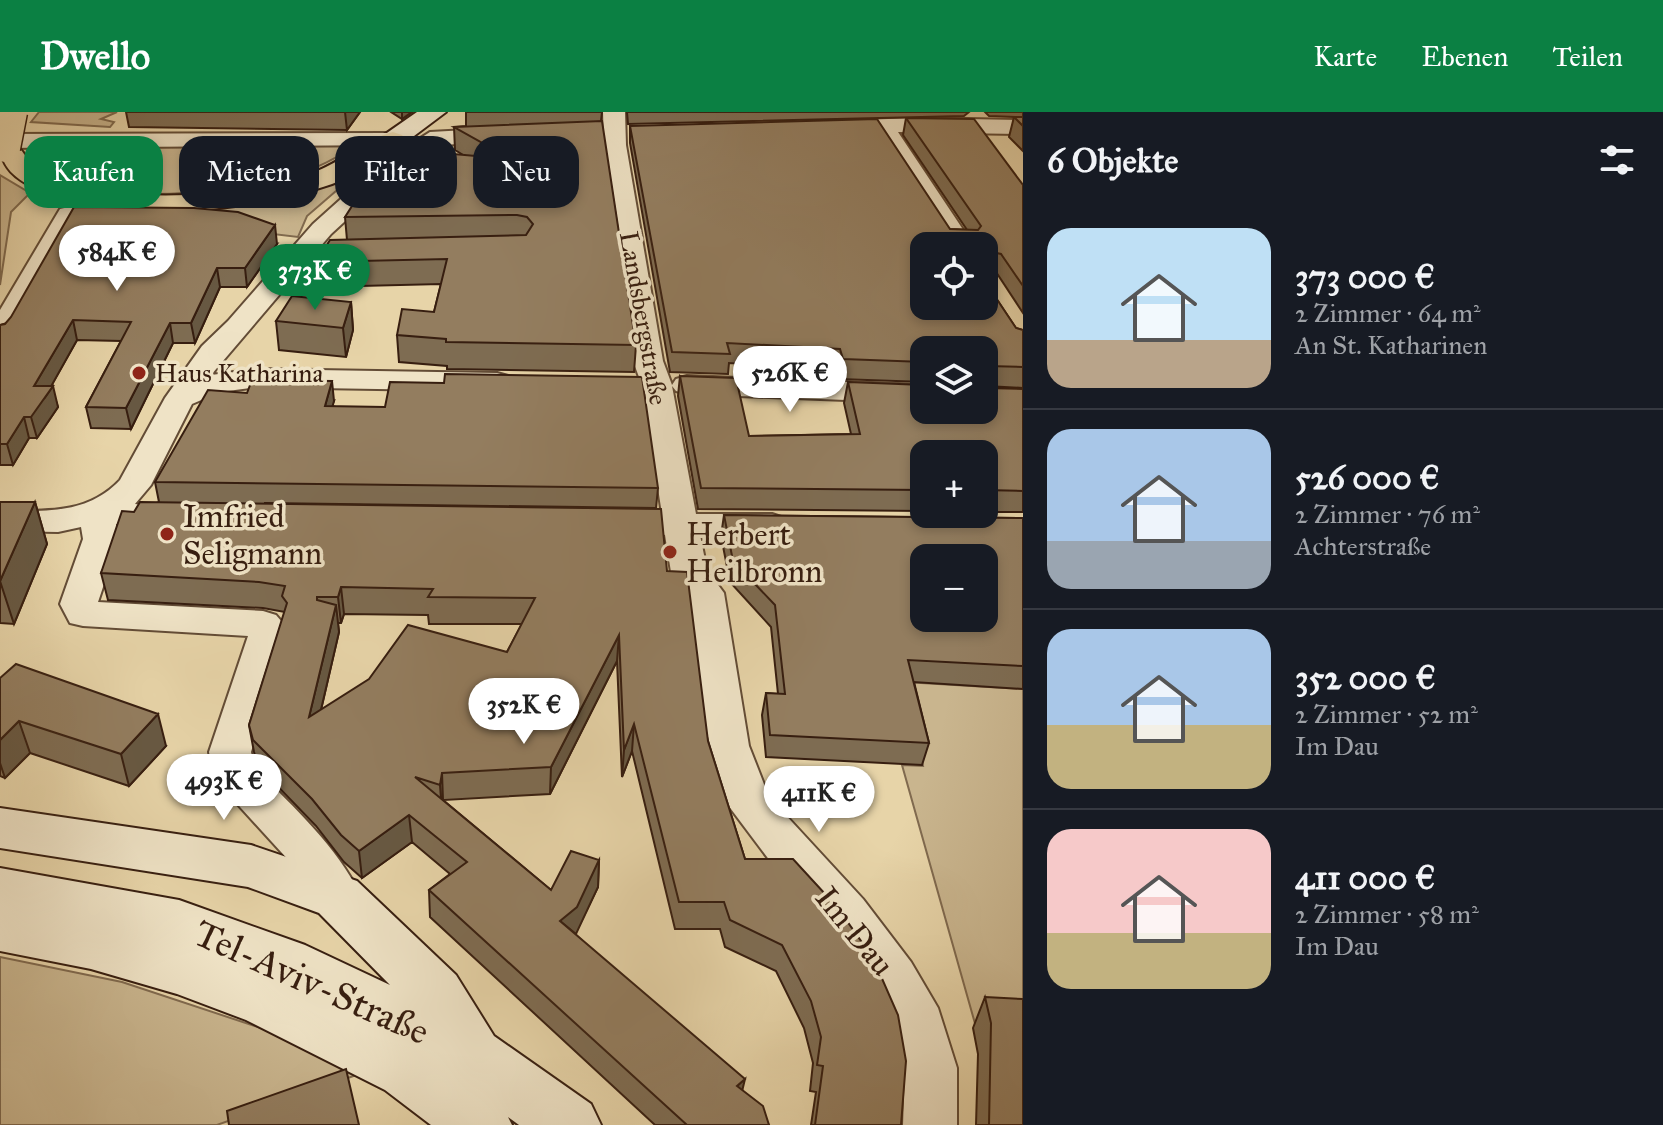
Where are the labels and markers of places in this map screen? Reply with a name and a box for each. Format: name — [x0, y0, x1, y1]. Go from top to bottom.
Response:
pin: 584K € — [52, 225, 182, 293]
pin: 373K € — [250, 244, 380, 312]
pin: 526K € — [725, 346, 855, 414]
place label: Haus Katharina — [155, 357, 323, 389]
marker: Haus Katharina — [130, 364, 148, 382]
place label: Imfried Seligmann — [183, 497, 322, 573]
place label: Herbert Heilbronn — [686, 515, 822, 591]
marker: Imfried Seligmann — [158, 525, 176, 543]
marker: Herbert Heilbronn — [661, 543, 679, 561]
pin: 352K € — [459, 678, 589, 746]
pin: 493K € — [159, 754, 289, 822]
pin: 411K € — [754, 766, 884, 834]

